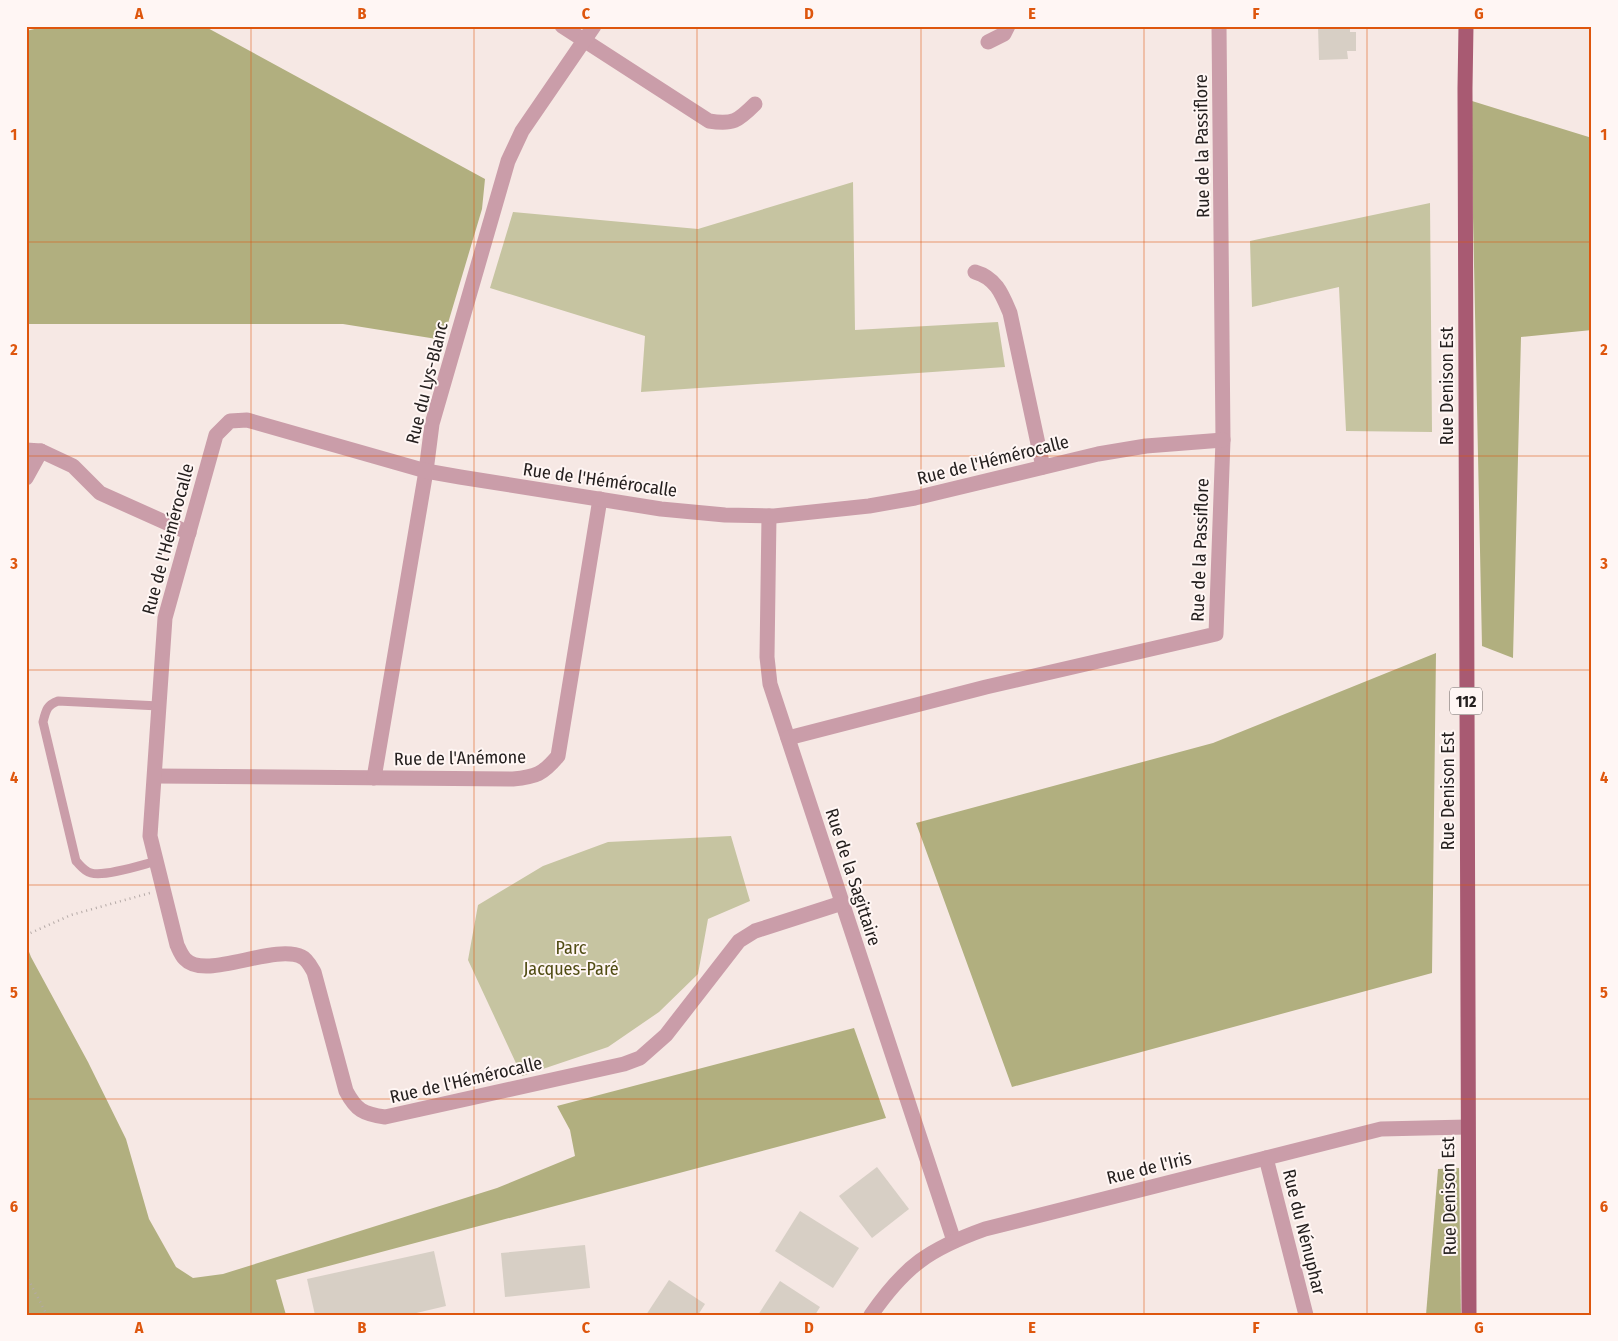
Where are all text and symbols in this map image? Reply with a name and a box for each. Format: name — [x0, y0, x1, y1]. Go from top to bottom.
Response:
text: A — [134, 4, 144, 23]
text: B — [358, 4, 367, 23]
text: C — [582, 4, 591, 23]
text: D — [804, 4, 814, 23]
text: E — [1028, 4, 1036, 23]
text: F — [1252, 4, 1260, 23]
text: G — [1474, 4, 1484, 23]
street label: Rue de la Passiflore — [1190, 74, 1214, 218]
text: 1 — [11, 125, 17, 144]
text: 1 — [1601, 125, 1607, 144]
street label: Rue du Lys-Blanc — [401, 319, 453, 446]
street label: Rue Denison Est — [1436, 327, 1458, 445]
text: 2 — [9, 340, 18, 359]
text: 2 — [1599, 340, 1608, 359]
street label: Rue de l'Hémérocalle — [915, 430, 1071, 489]
street label: Rue de l'Hémérocalle — [521, 458, 679, 502]
street label: Rue de l'Hémérocalle — [137, 461, 199, 617]
street label: Rue de la Passiflore — [1187, 478, 1214, 622]
text: 3 — [9, 554, 18, 573]
text: 3 — [1599, 554, 1608, 573]
road number: 112 — [1450, 688, 1482, 714]
street label: Rue Denison Est — [1437, 732, 1459, 850]
street label: Rue de l'Anémone — [394, 746, 526, 770]
text: 4 — [10, 768, 18, 787]
text: 4 — [1600, 768, 1608, 787]
street label: Rue de la Sagittaire — [820, 806, 886, 949]
park label: Parc Jacques-Paré — [523, 937, 619, 980]
text: 5 — [10, 983, 18, 1002]
text: 5 — [1600, 983, 1608, 1002]
street label: Rue de l'Hémérocalle — [388, 1052, 544, 1108]
street label: Rue Denison Est — [1437, 1136, 1461, 1255]
street label: Rue de l'Iris — [1104, 1147, 1194, 1189]
street label: Rue du Nénuphar — [1278, 1167, 1330, 1298]
text: 6 — [10, 1197, 18, 1216]
text: 6 — [1600, 1197, 1608, 1216]
text: A — [134, 1318, 144, 1337]
text: B — [358, 1318, 367, 1337]
text: C — [582, 1318, 591, 1337]
text: D — [804, 1318, 814, 1337]
text: E — [1028, 1318, 1036, 1337]
text: F — [1252, 1318, 1260, 1337]
text: G — [1474, 1318, 1484, 1337]

